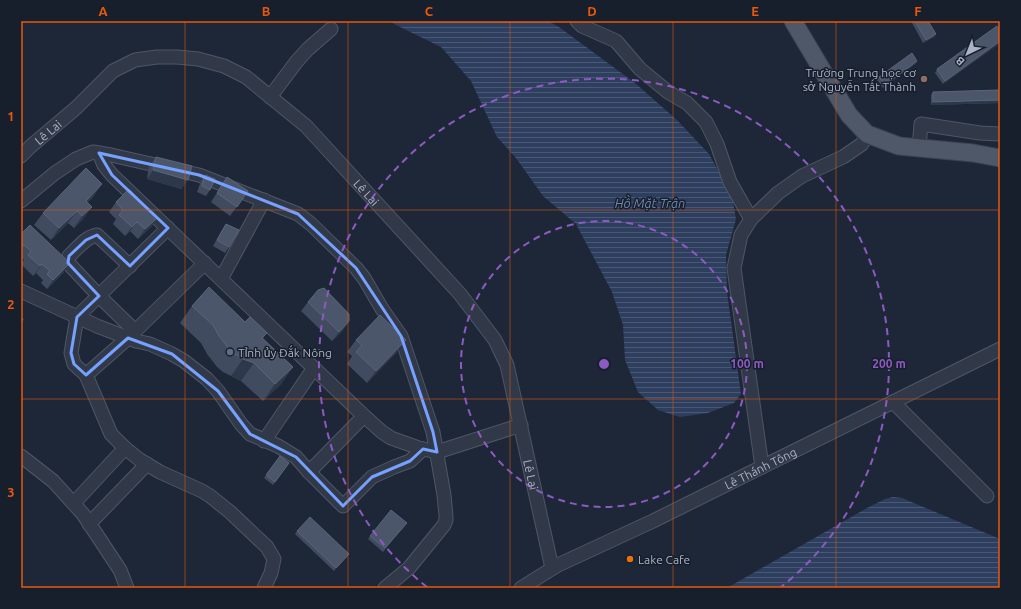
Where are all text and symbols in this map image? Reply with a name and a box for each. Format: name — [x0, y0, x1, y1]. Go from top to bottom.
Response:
text: A — [98, 4, 108, 18]
text: B — [262, 4, 271, 18]
text: C — [425, 4, 434, 18]
text: D — [587, 4, 597, 18]
text: E — [751, 4, 759, 18]
text: F — [914, 4, 922, 18]
north arrow — [947, 34, 987, 74]
text: B — [953, 54, 967, 68]
place label: Trường Trung học cơ sở Nguyễn Tất Thành — [803, 66, 916, 93]
marker: Trường Trung học cơ sở Nguyễn Tất Thành — [919, 74, 929, 84]
text: 1 — [7, 109, 15, 123]
street label: Lê Lai — [32, 117, 64, 147]
street label: Lê Lai — [351, 176, 382, 208]
water label: Hồ Mặt Trận — [615, 194, 685, 211]
text: 2 — [7, 297, 15, 311]
place label: Tỉnh ủy Đắk Nông — [238, 345, 332, 359]
marker: Tỉnh ủy Đắk Nông — [225, 347, 235, 357]
centre of rings — [597, 357, 611, 371]
text: 100 m — [730, 357, 764, 370]
text: 200 m — [872, 357, 906, 370]
street label: Lê Thánh Tông — [722, 445, 798, 491]
street label: Lê Lai — [522, 458, 541, 491]
text: 3 — [7, 485, 15, 499]
place label: Lake Cafe — [638, 553, 690, 566]
marker: Lake Cafe — [625, 554, 635, 564]

